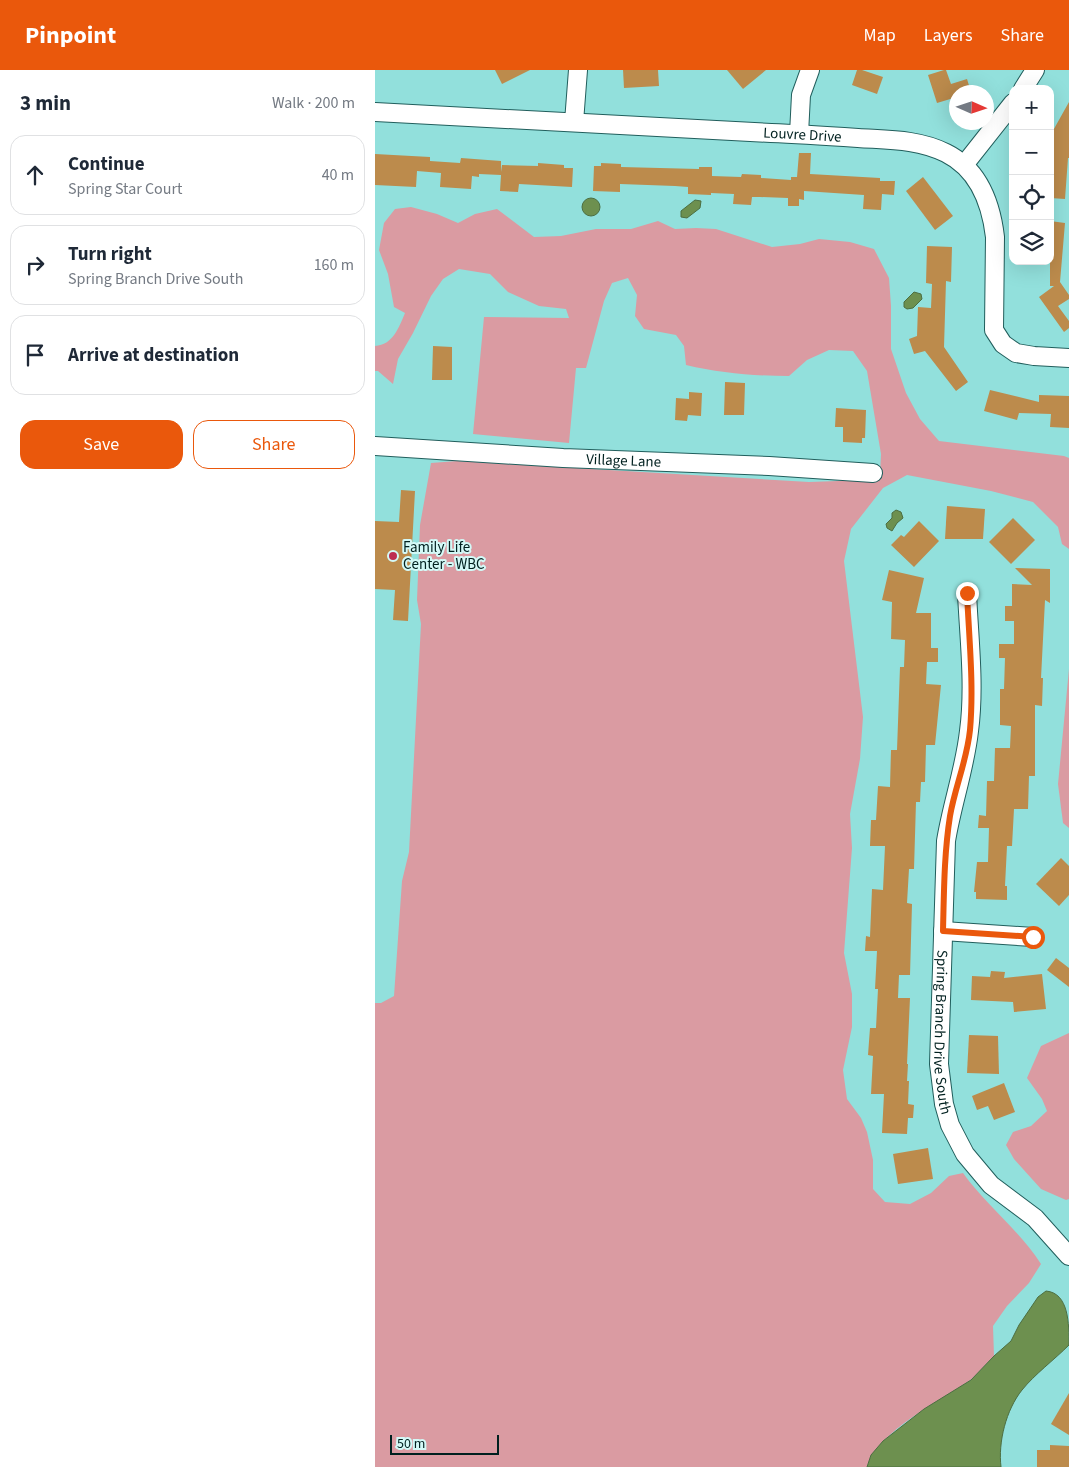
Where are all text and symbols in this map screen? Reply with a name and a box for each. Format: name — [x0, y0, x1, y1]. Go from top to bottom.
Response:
text: Pinpoint — [25, 18, 116, 53]
text: Map — [864, 23, 896, 48]
text: Layers — [924, 23, 973, 48]
text: Share — [1001, 23, 1044, 48]
north arrow — [949, 85, 994, 130]
map controls — [1009, 85, 1054, 265]
button: + — [1009, 85, 1054, 130]
text: 3 min — [20, 88, 71, 118]
text: Walk · 200 m — [272, 92, 355, 114]
street label: Louvre Drive — [763, 123, 842, 148]
button: − — [1009, 130, 1054, 175]
text: Continue — [68, 151, 145, 178]
icon: ahead — [21, 161, 49, 189]
text: 40 m — [322, 164, 354, 186]
button: locate — [1009, 175, 1054, 220]
text: Spring Star Court — [68, 178, 182, 200]
button: layers — [1009, 220, 1054, 265]
text: Turn right — [68, 241, 152, 268]
icon: right — [21, 251, 49, 279]
text: 160 m — [314, 254, 354, 276]
text: Spring Branch Drive South — [68, 268, 243, 290]
icon: arrive — [21, 341, 49, 369]
text: Arrive at destination — [68, 342, 239, 369]
button: Save — [20, 420, 183, 469]
button: Share — [193, 420, 355, 469]
street label: Village Lane — [586, 449, 661, 473]
place label: Family Life Center - WBC — [403, 537, 485, 575]
marker: Family Life Center - WBC — [387, 550, 399, 562]
route end — [956, 582, 979, 605]
route start — [1022, 926, 1045, 949]
street label: Spring Branch Drive South — [928, 950, 956, 1117]
scale bar — [390, 1432, 499, 1455]
text: 50 m — [397, 1434, 425, 1454]

